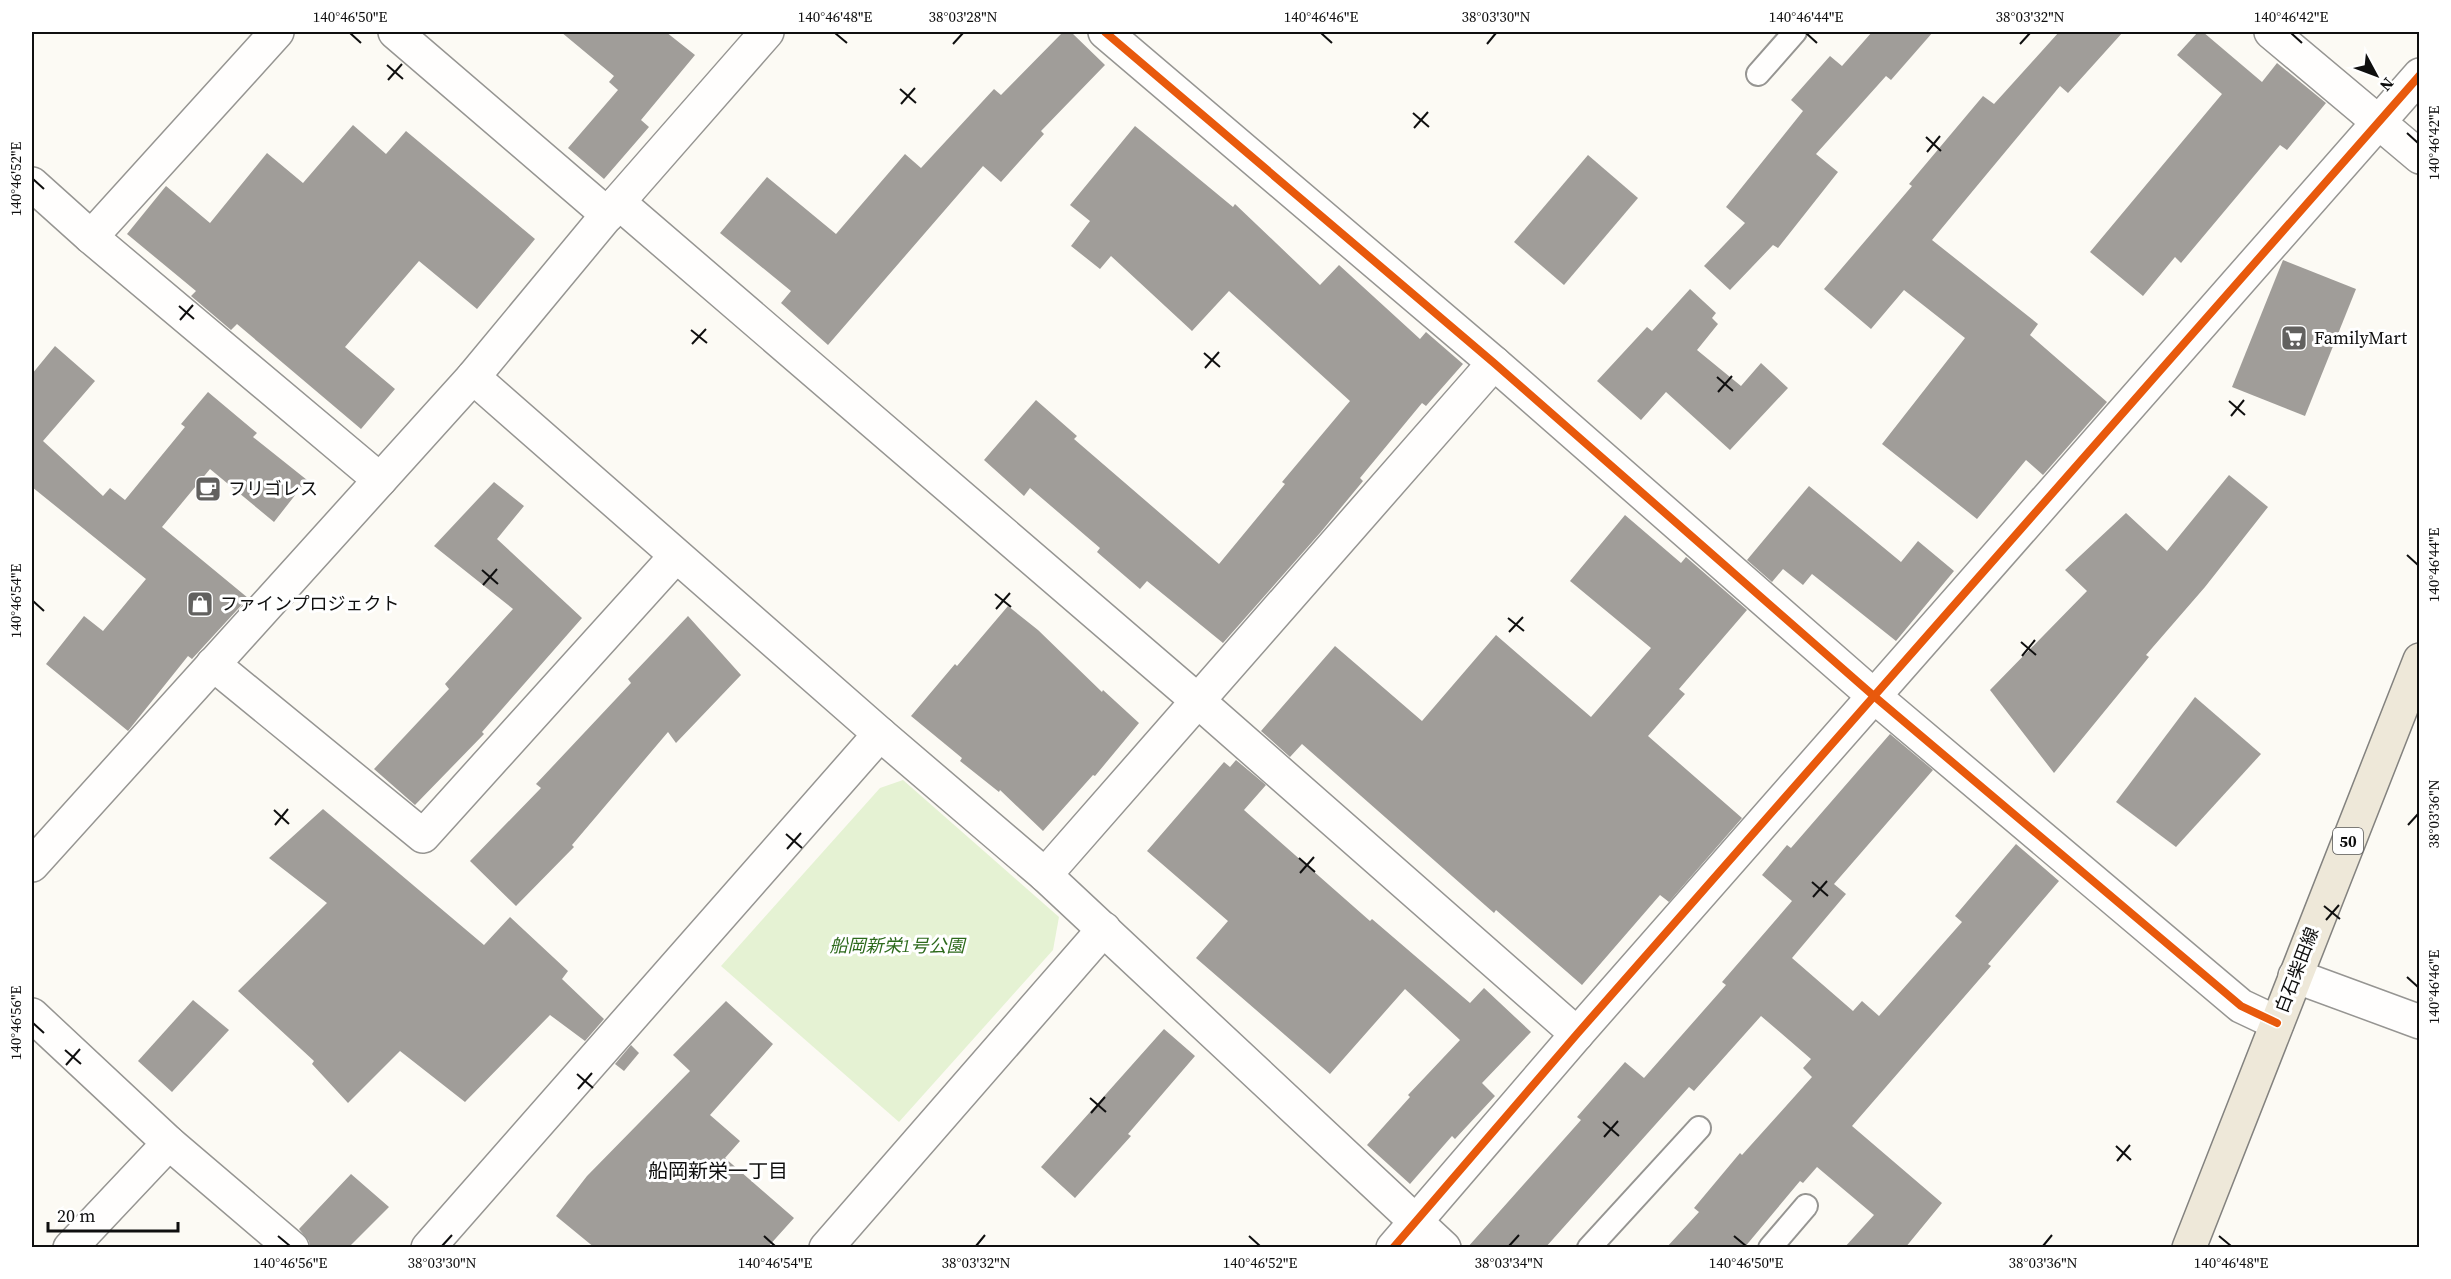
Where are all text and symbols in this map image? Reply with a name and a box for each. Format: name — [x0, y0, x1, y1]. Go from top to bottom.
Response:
text: 140°46'50"E — [313, 6, 387, 27]
text: 140°46'48"E — [798, 6, 872, 27]
text: 38°03'28"N — [928, 6, 998, 27]
text: 140°46'46"E — [1284, 6, 1358, 27]
text: 38°03'30"N — [1461, 6, 1531, 27]
text: 140°46'44"E — [1769, 6, 1843, 27]
text: 38°03'32"N — [1995, 6, 2065, 27]
text: 140°46'42"E — [2254, 6, 2328, 27]
north arrow — [2346, 45, 2406, 105]
text: N — [2375, 73, 2399, 97]
text: 140°46'42"E — [2423, 106, 2444, 180]
text: 140°46'52"E — [5, 142, 26, 216]
supermarket icon: FamilyMart — [2279, 323, 2309, 353]
place label: FamilyMart — [2314, 325, 2407, 350]
cafe icon: フリゴレス — [193, 474, 223, 504]
place label: フリゴレス — [228, 476, 318, 501]
text: 140°46'44"E — [2423, 528, 2444, 602]
text: 140°46'54"E — [5, 564, 26, 638]
shop icon: ファインプロジェクト — [185, 589, 215, 619]
place label: ファインプロジェクト — [220, 591, 399, 616]
text: 38°03'36"N — [2423, 779, 2444, 849]
road number: 50 — [2333, 828, 2363, 854]
street label: 白石柴田線 — [2269, 923, 2324, 1016]
park label: 船岡新栄1号公園 — [829, 933, 968, 958]
text: 140°46'46"E — [2423, 950, 2444, 1024]
text: 140°46'56"E — [5, 986, 26, 1060]
district label: 船岡新栄一丁目 — [648, 1157, 788, 1185]
scale bar — [48, 1195, 178, 1233]
text: 20 m — [57, 1203, 95, 1228]
text: 140°46'56"E — [253, 1252, 327, 1273]
text: 38°03'30"N — [407, 1252, 477, 1273]
text: 140°46'54"E — [738, 1252, 812, 1273]
text: 38°03'32"N — [941, 1252, 1011, 1273]
text: 140°46'52"E — [1223, 1252, 1297, 1273]
text: 38°03'34"N — [1474, 1252, 1544, 1273]
text: 140°46'50"E — [1709, 1252, 1783, 1273]
text: 38°03'36"N — [2008, 1252, 2078, 1273]
text: 140°46'48"E — [2194, 1252, 2268, 1273]

